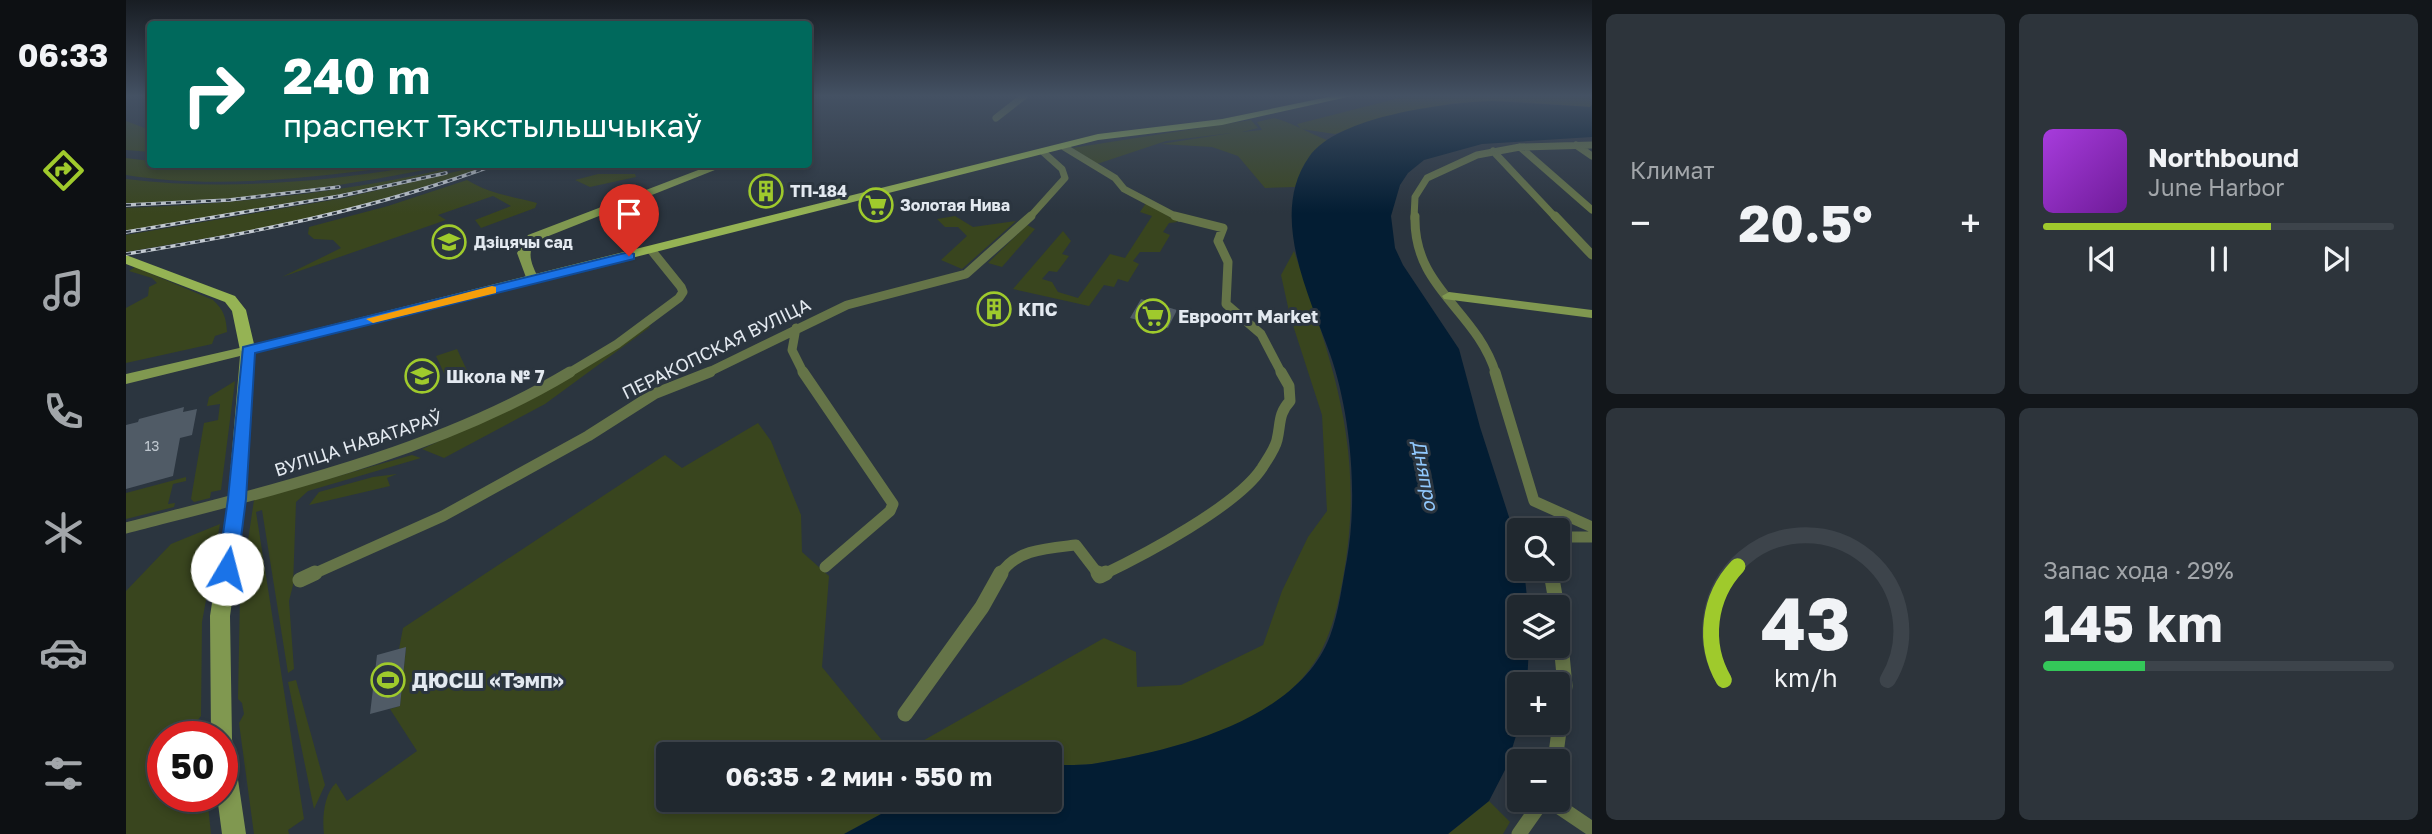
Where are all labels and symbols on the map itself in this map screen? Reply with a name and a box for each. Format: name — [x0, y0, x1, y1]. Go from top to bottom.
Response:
building icon: ТП-184 — [747, 172, 785, 210]
place label: ТП-184 — [790, 181, 847, 201]
pin — [599, 184, 659, 256]
supermarket icon: Золотая Нива — [857, 186, 895, 224]
place label: Золотая Нива — [900, 195, 1010, 215]
school or university icon: Дзіцячы сад — [430, 223, 468, 261]
place label: Дзіцячы сад — [474, 232, 573, 252]
building icon: КПС — [975, 290, 1013, 328]
street label: ПЕРАКОПСКАЯ ВУЛІЦА — [618, 293, 814, 403]
supermarket icon: Евроопт Market — [1134, 297, 1172, 335]
place label: КПС — [1018, 298, 1058, 320]
place label: Евроопт Market — [1178, 305, 1318, 327]
school or university icon: Школа № 7 — [403, 357, 441, 395]
place label: Школа № 7 — [446, 365, 545, 387]
street label: ВУЛІЦА НАВАТАРАЎ — [271, 406, 445, 480]
house number: 13 — [145, 437, 159, 454]
water label: Дняпро — [1408, 437, 1444, 513]
position arrow — [190, 532, 264, 606]
sports icon: ДЮСШ «Тэмп» — [369, 661, 407, 699]
place label: ДЮСШ «Тэмп» — [412, 667, 564, 693]
speed limit sign: 50 — [147, 721, 238, 812]

